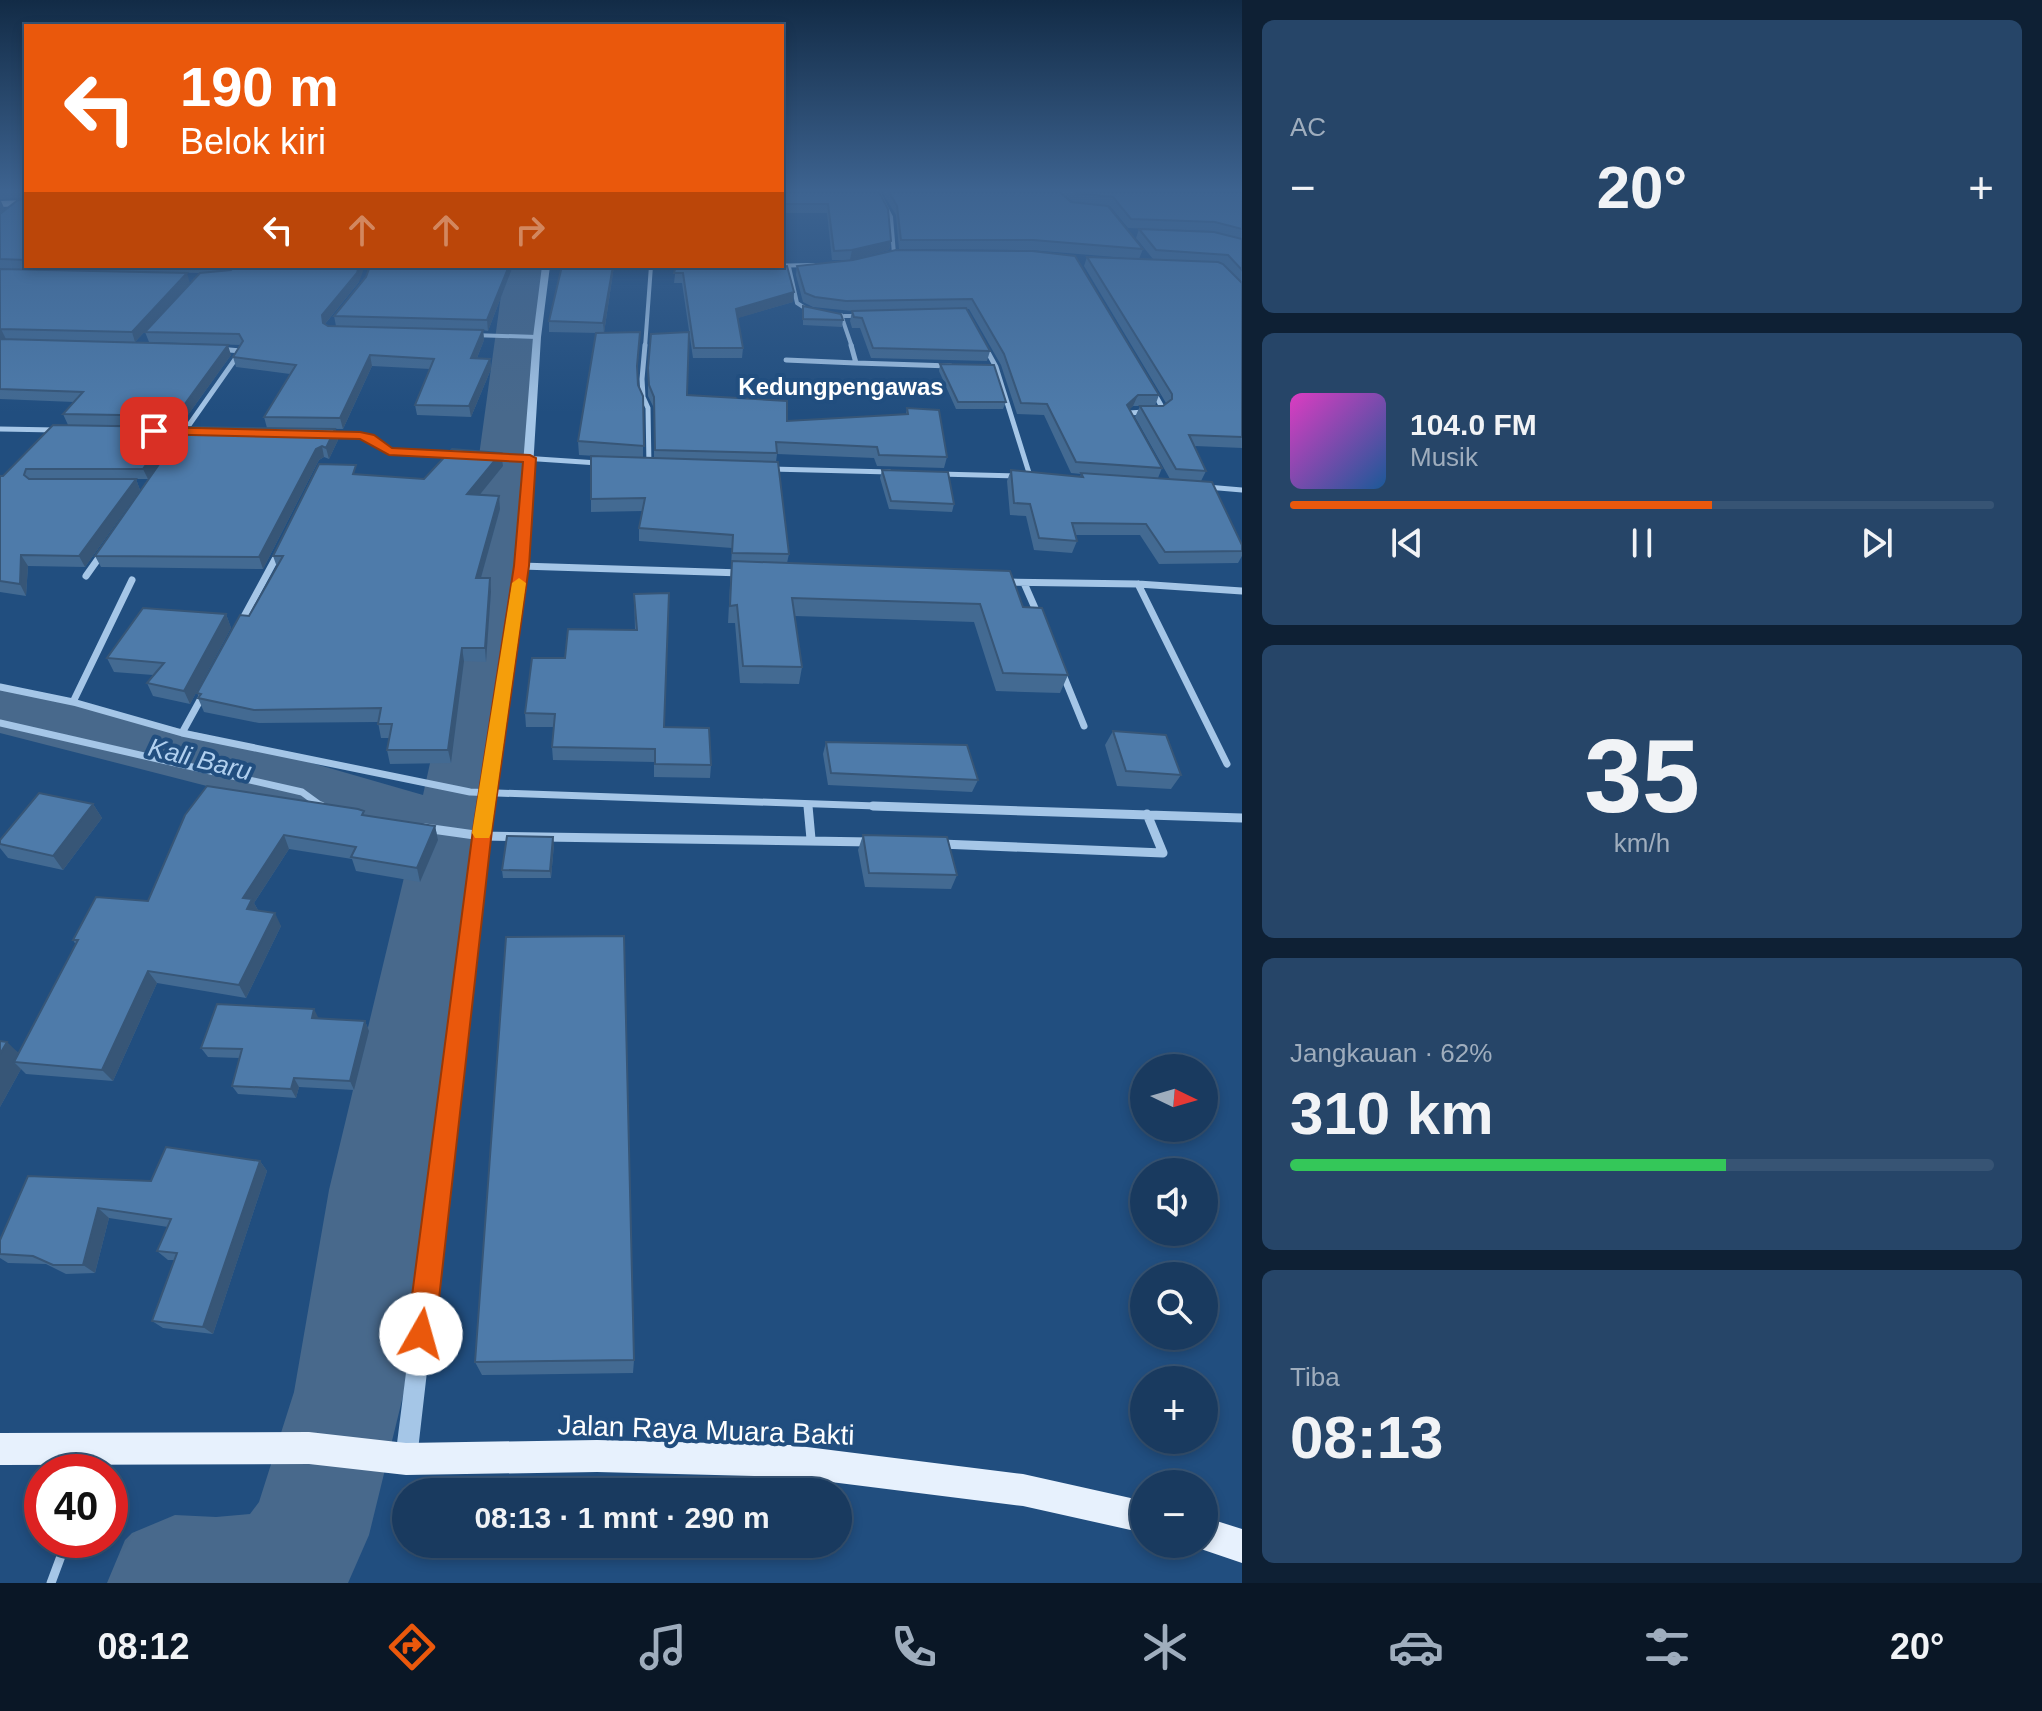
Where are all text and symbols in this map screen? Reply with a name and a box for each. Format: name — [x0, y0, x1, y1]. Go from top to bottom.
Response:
text: 190 m — [180, 55, 339, 118]
icon: left — [48, 56, 152, 160]
text: AC — [1290, 112, 1326, 142]
text: Belok kiri — [180, 121, 326, 162]
text: 20° — [1597, 154, 1687, 221]
text: − — [1290, 163, 1316, 212]
text: + — [1968, 163, 1994, 212]
icon: left — [256, 208, 300, 252]
icon: ahead — [340, 208, 384, 252]
icon: ahead — [424, 208, 468, 252]
icon: right — [508, 208, 552, 252]
district label: Kedungpengawas — [738, 373, 944, 400]
pin — [120, 397, 188, 465]
text: 104.0 FM — [1410, 408, 1537, 441]
icon: arrive — [132, 409, 176, 453]
text: Musik — [1410, 442, 1478, 472]
icon: previous — [1385, 521, 1429, 565]
icon: pause — [1620, 521, 1664, 565]
icon: next — [1855, 521, 1899, 565]
text: 35 — [1584, 718, 1700, 834]
water label: Kali Baru — [145, 732, 255, 786]
text: km/h — [1614, 828, 1670, 858]
text: Jangkauan · 62% — [1290, 1038, 1492, 1068]
north arrow — [1130, 1054, 1218, 1142]
map controls — [1130, 1054, 1218, 1558]
text: 310 km — [1290, 1080, 1494, 1147]
button: sound — [1130, 1158, 1218, 1246]
button: search — [1130, 1262, 1218, 1350]
position arrow — [379, 1292, 463, 1376]
text: Tiba — [1290, 1362, 1340, 1392]
button: + — [1130, 1366, 1218, 1454]
text: 08:13 — [1290, 1404, 1443, 1471]
street label: Jalan Raya Muara Bakti — [557, 1409, 855, 1451]
speed limit sign: 40 — [24, 1454, 128, 1558]
button: − — [1130, 1470, 1218, 1558]
text: 08:13 · 1 mnt · 290 m — [474, 1501, 770, 1534]
icon: directions — [384, 1619, 440, 1675]
icon: music — [635, 1619, 691, 1675]
icon: phone — [886, 1619, 942, 1675]
icon: climate — [1137, 1619, 1193, 1675]
icon: car — [1388, 1619, 1444, 1675]
icon: filters — [1639, 1619, 1695, 1675]
text: 08:12 — [97, 1626, 190, 1667]
text: 20° — [1890, 1626, 1944, 1667]

